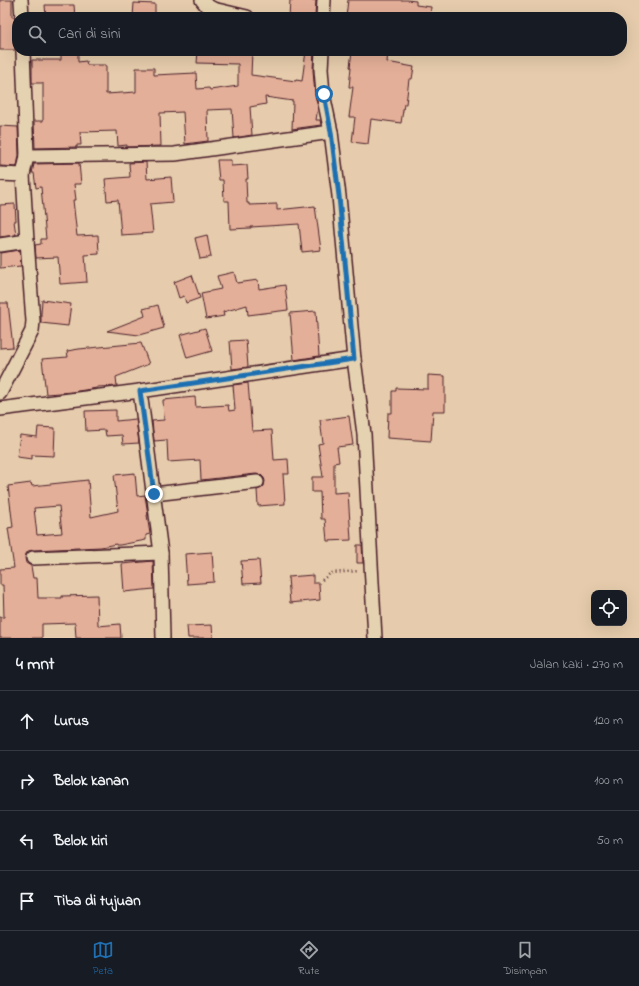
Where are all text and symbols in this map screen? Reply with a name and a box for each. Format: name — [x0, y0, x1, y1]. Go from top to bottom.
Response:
search box — [12, 12, 627, 56]
icon: search — [26, 23, 48, 45]
text: Cari di sini — [58, 23, 121, 45]
route start — [315, 85, 333, 103]
route end — [145, 485, 163, 503]
map controls — [591, 590, 627, 626]
button: locate — [591, 590, 627, 626]
text: 4 mnt — [16, 652, 55, 677]
text: Jalan kaki · 270 m — [530, 655, 623, 674]
icon: ahead — [16, 710, 38, 732]
text: Lurus — [54, 710, 89, 732]
text: 120 m — [593, 711, 623, 730]
icon: right — [16, 770, 38, 792]
text: Belok kanan — [54, 770, 129, 792]
text: 100 m — [594, 771, 623, 790]
icon: left — [16, 830, 38, 852]
text: Belok kiri — [54, 830, 108, 852]
text: 50 m — [597, 831, 623, 850]
icon: arrive — [16, 890, 38, 912]
text: Tiba di tujuan — [54, 890, 141, 912]
tab: Peta — [92, 939, 114, 979]
tab: Rute — [298, 939, 320, 979]
tab: Disimpan — [504, 939, 547, 979]

